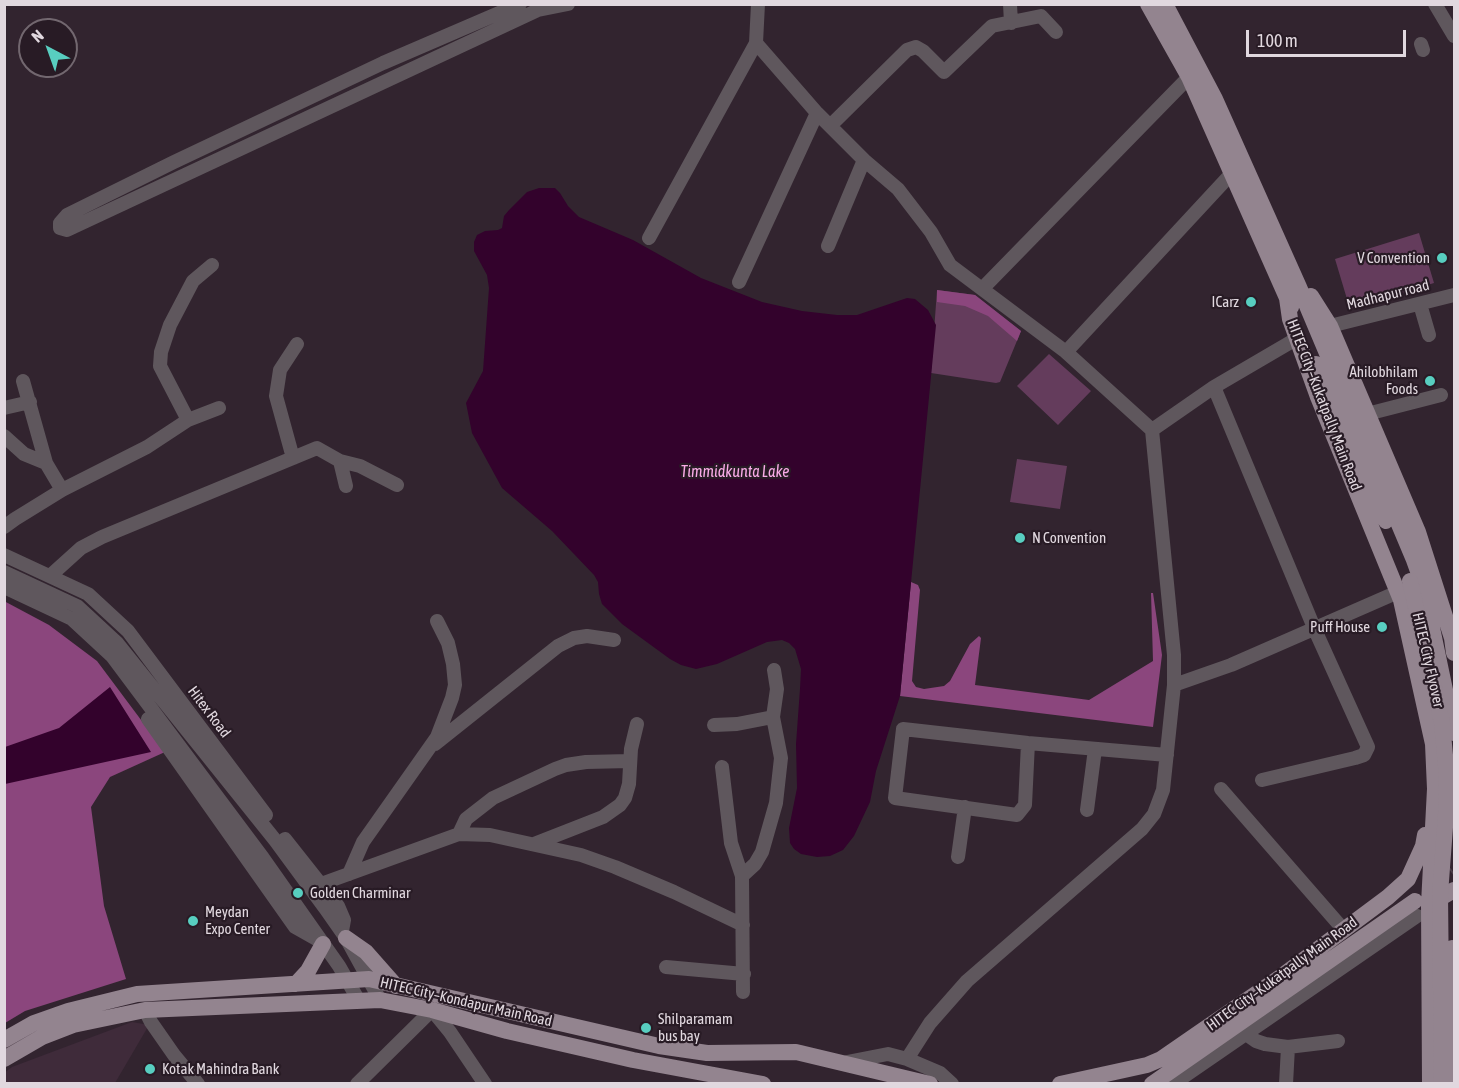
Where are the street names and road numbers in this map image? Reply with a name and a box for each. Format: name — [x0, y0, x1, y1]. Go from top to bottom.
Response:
street label: Madhapur road — [1345, 276, 1431, 314]
street label: HITEC City–Kukatpally Main Road — [1283, 317, 1365, 493]
street label: HITEC City Flyover — [1408, 611, 1448, 709]
street label: Hitex Road — [184, 683, 234, 741]
street label: HITEC City–Kukatpally Main Road — [1203, 913, 1361, 1035]
street label: HITEC City–Kondapur Main Road — [378, 973, 554, 1031]

